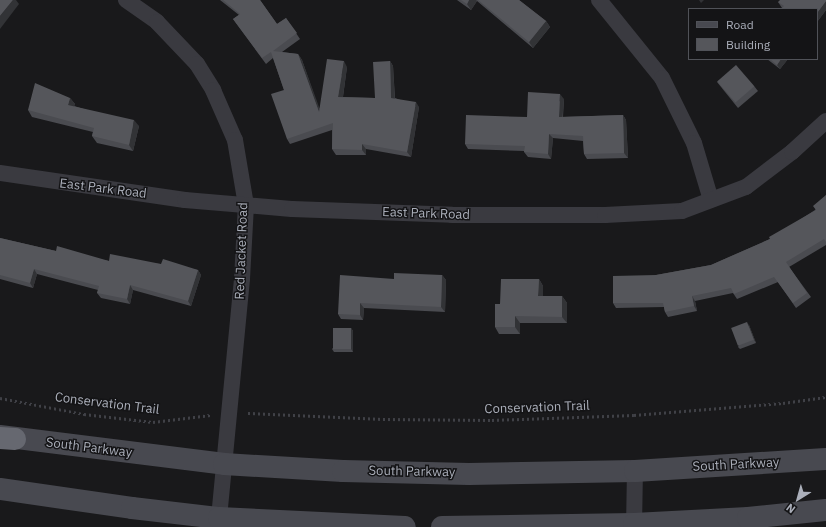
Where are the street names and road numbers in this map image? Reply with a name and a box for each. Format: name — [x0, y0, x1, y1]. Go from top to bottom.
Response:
street label: East Park Road — [59, 176, 147, 202]
street label: Red Jacket Road — [233, 202, 251, 300]
street label: East Park Road — [382, 205, 470, 223]
street label: Conservation Trail — [54, 390, 160, 418]
street label: Conservation Trail — [484, 398, 590, 418]
street label: South Parkway — [45, 435, 133, 461]
street label: South Parkway — [692, 455, 780, 475]
street label: South Parkway — [368, 463, 456, 481]

